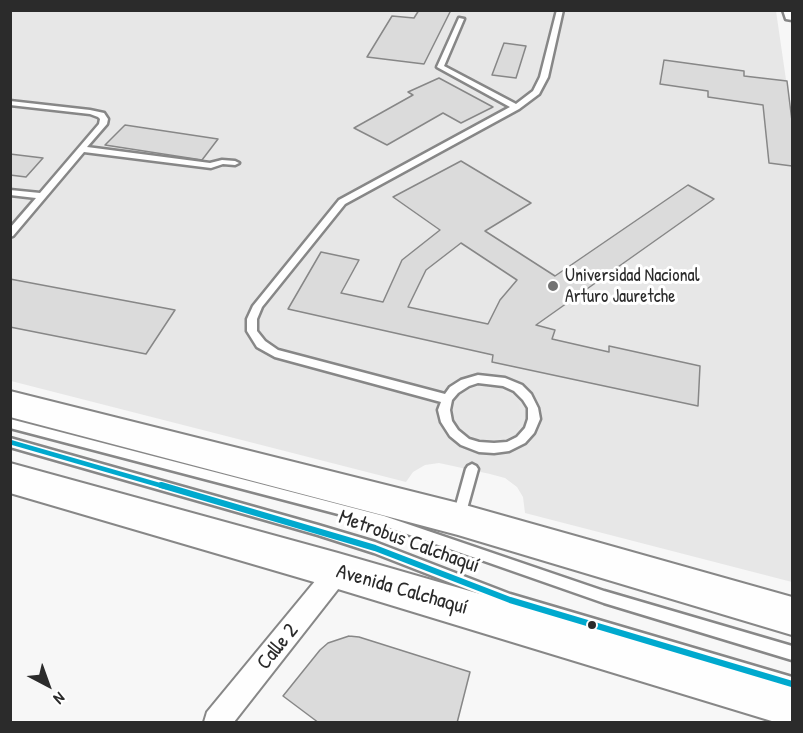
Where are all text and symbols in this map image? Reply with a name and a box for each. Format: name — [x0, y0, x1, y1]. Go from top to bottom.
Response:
place label: Universidad Nacional Arturo Jauretche — [565, 265, 699, 308]
marker: Universidad Nacional Arturo Jauretche — [546, 279, 560, 293]
street label: Metrobus Calchaquí — [335, 505, 483, 579]
street label: Avenida Calchaquí — [333, 559, 471, 621]
street label: Calle 2 — [252, 619, 304, 675]
unlabelled marker — [586, 619, 598, 631]
north arrow — [18, 655, 78, 715]
text: N — [49, 687, 70, 710]

